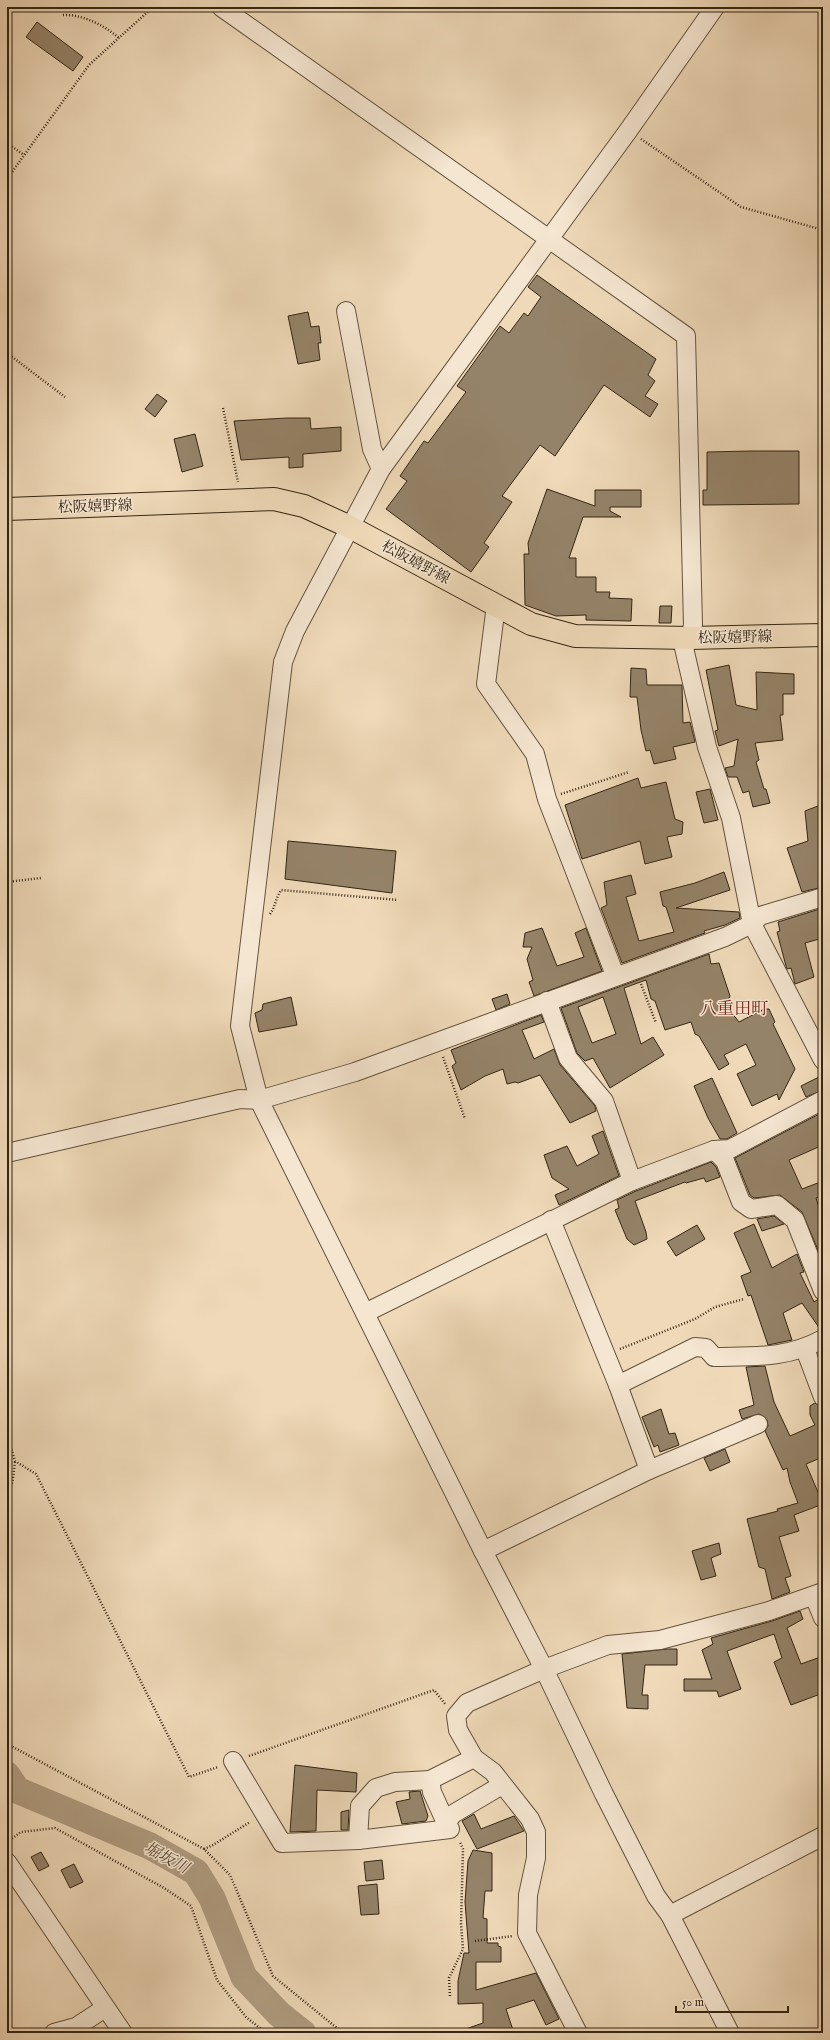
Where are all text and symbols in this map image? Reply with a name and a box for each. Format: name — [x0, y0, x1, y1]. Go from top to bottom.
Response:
street label: 松阪嬉野線 — [57, 496, 133, 517]
street label: 松阪嬉野線 — [378, 536, 453, 588]
street label: 松阪嬉野線 — [697, 627, 773, 648]
district label: 八重田町 — [700, 999, 768, 1020]
water label: 堀坂川 — [140, 1839, 194, 1880]
scale bar — [676, 1988, 788, 2014]
text: 50 m — [682, 1995, 704, 2010]

